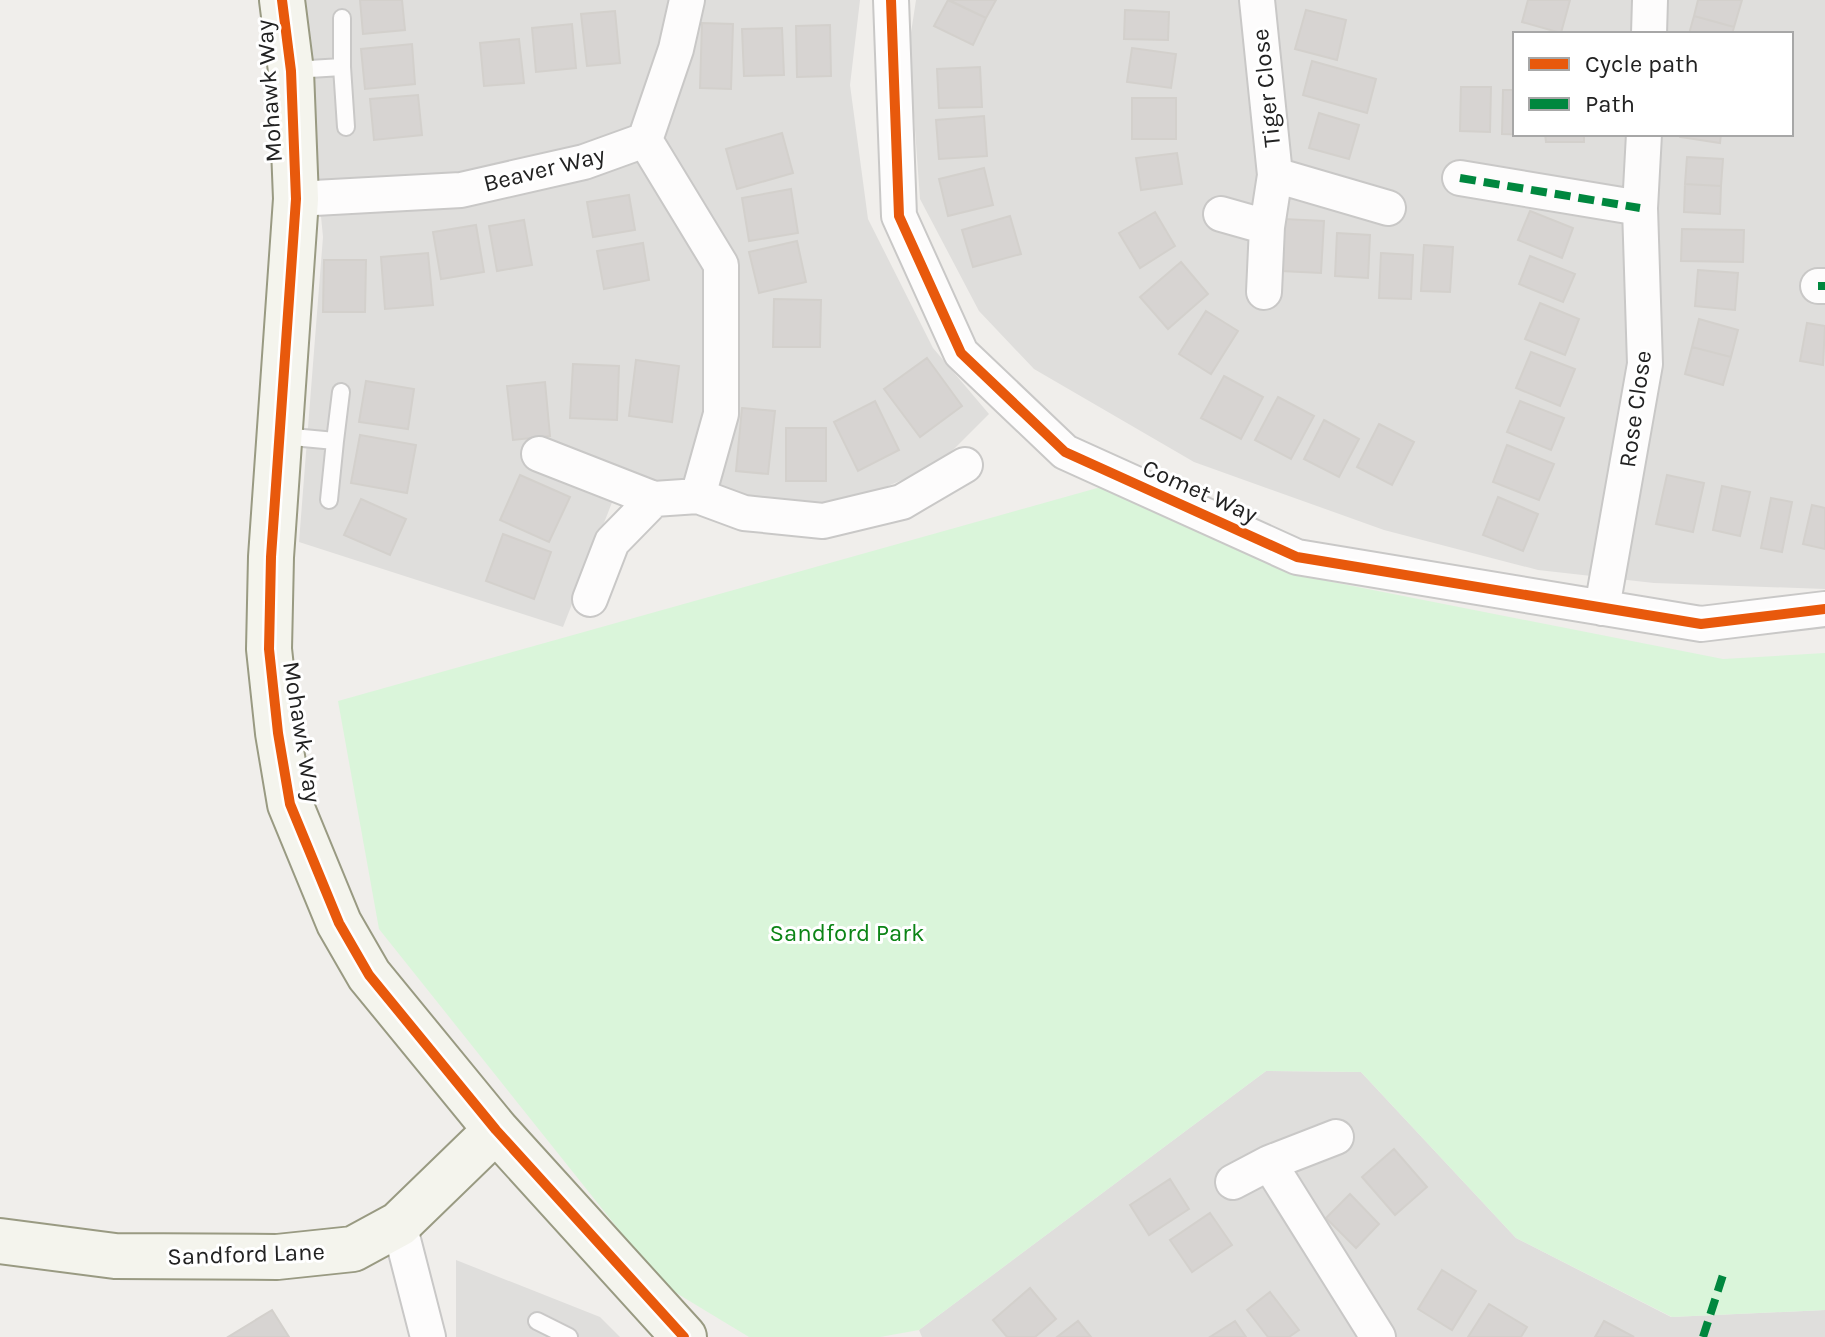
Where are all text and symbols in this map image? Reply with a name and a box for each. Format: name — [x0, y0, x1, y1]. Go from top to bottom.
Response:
street label: Mohawk Way — [250, 19, 288, 163]
street label: Tiger Close — [1246, 27, 1286, 149]
legend — [1513, 32, 1793, 136]
text: Cycle path — [1585, 50, 1699, 78]
text: Path — [1585, 90, 1635, 118]
street label: Beaver Way — [480, 140, 608, 198]
street label: Rose Close — [1613, 349, 1657, 469]
street label: Comet Way — [1138, 453, 1262, 529]
street label: Mohawk Way — [277, 659, 327, 805]
park label: Sandford Park — [769, 919, 925, 947]
street label: Sandford Lane — [167, 1237, 325, 1271]

